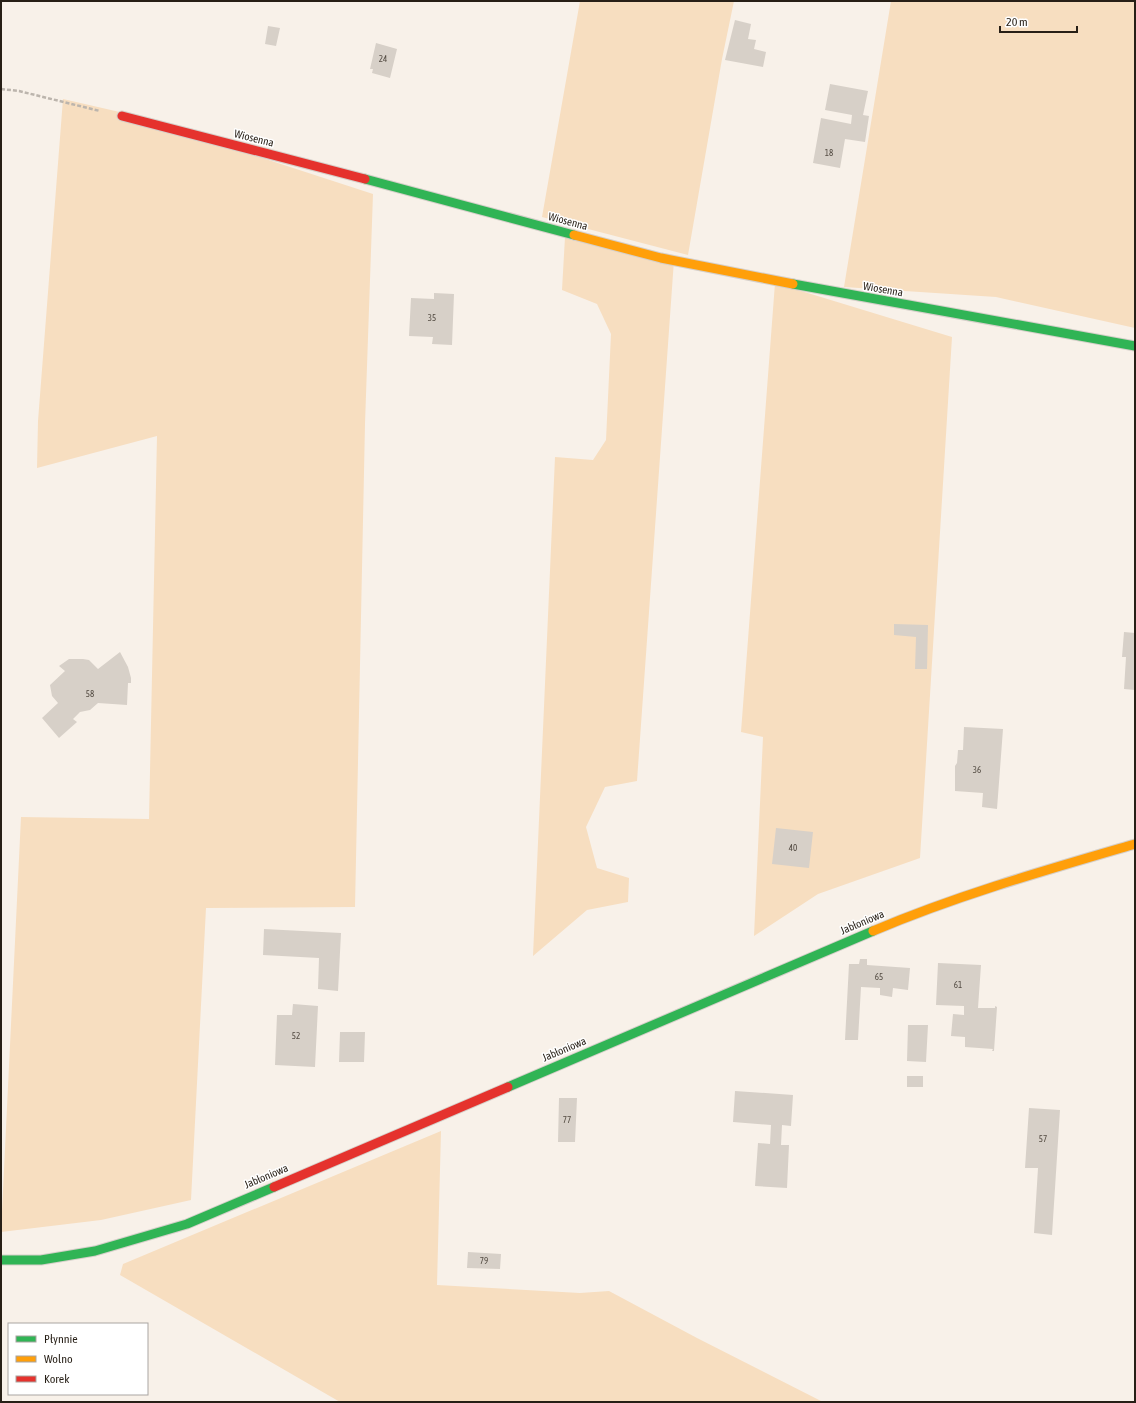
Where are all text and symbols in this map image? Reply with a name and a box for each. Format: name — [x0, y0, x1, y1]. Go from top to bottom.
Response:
scale bar — [1000, 8, 1077, 34]
text: 20 m — [1006, 15, 1028, 29]
house number: 24 — [379, 54, 387, 64]
street label: Wiosenna — [233, 127, 275, 149]
house number: 18 — [825, 148, 833, 158]
street label: Wiosenna — [547, 210, 589, 232]
street label: Wiosenna — [862, 280, 904, 298]
house number: 35 — [428, 313, 436, 323]
house number: 58 — [86, 689, 94, 699]
house number: 36 — [973, 765, 981, 775]
house number: 40 — [789, 843, 797, 853]
street label: Jabłoniowa — [838, 907, 886, 937]
house number: 65 — [875, 972, 883, 982]
house number: 61 — [954, 980, 962, 990]
house number: 52 — [292, 1031, 300, 1041]
street label: Jabłoniowa — [540, 1034, 588, 1064]
house number: 77 — [563, 1115, 571, 1125]
house number: 57 — [1039, 1134, 1047, 1144]
street label: Jabłoniowa — [242, 1161, 290, 1191]
house number: 79 — [480, 1256, 488, 1266]
legend — [8, 1323, 148, 1395]
text: Płynnie — [44, 1332, 78, 1346]
text: Wolno — [44, 1352, 73, 1366]
text: Korek — [44, 1372, 70, 1386]

